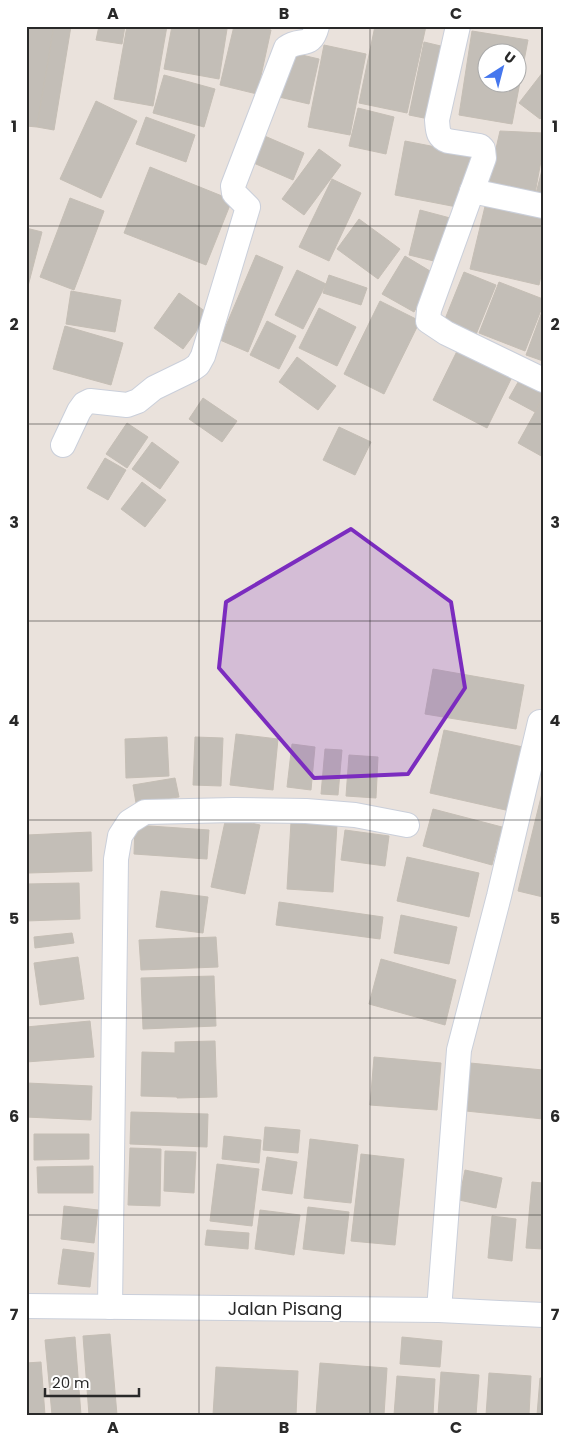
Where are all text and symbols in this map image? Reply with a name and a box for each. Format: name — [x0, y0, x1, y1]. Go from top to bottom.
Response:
text: A — [107, 2, 119, 25]
text: B — [279, 2, 289, 25]
text: C — [450, 2, 462, 25]
north arrow — [476, 42, 526, 92]
text: U — [500, 46, 520, 69]
text: 1 — [11, 115, 17, 138]
text: 1 — [552, 115, 558, 138]
text: 2 — [9, 313, 19, 336]
text: 2 — [550, 313, 560, 336]
text: 3 — [9, 511, 19, 534]
text: 3 — [550, 511, 560, 534]
text: 4 — [9, 709, 20, 732]
text: 4 — [550, 709, 561, 732]
text: 5 — [9, 907, 19, 930]
text: 5 — [550, 907, 560, 930]
text: 6 — [9, 1105, 19, 1128]
text: 6 — [550, 1105, 560, 1128]
street label: Jalan Pisang — [228, 1296, 342, 1321]
text: 7 — [10, 1303, 19, 1326]
text: 7 — [551, 1303, 560, 1326]
scale bar — [45, 1366, 139, 1398]
text: 20 m — [52, 1372, 90, 1393]
text: A — [107, 1416, 119, 1439]
text: B — [279, 1416, 289, 1439]
text: C — [450, 1416, 462, 1439]

